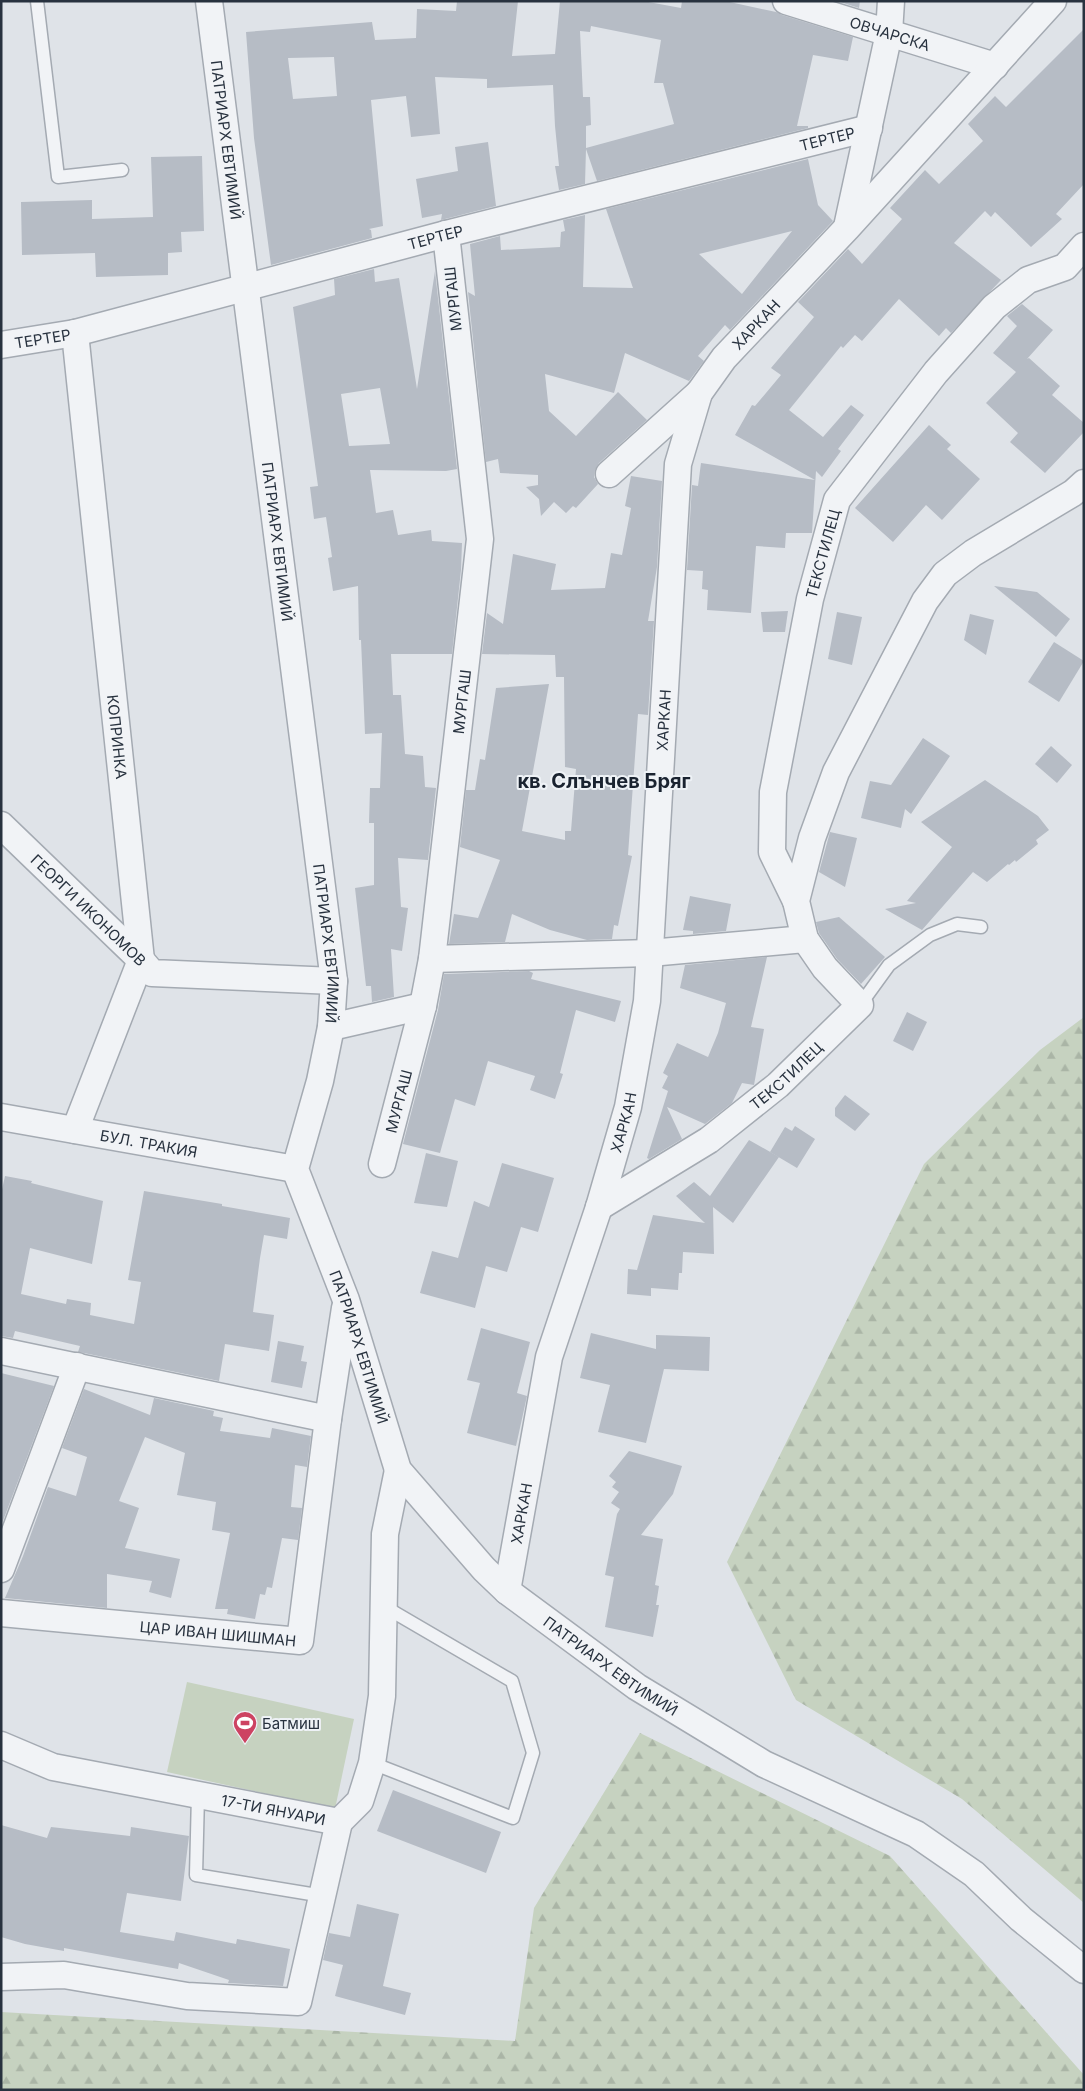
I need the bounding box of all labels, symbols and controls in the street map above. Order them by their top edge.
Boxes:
street label: ОВЧАРСКА [848,12,933,55]
street label: ПАТРИАРХ ЕВТИМИЙ [207,59,246,221]
street label: ТЕРТЕР [797,122,857,155]
street label: ТЕРТЕР [406,221,465,253]
street label: МУРГАШ [440,266,466,332]
street label: ХАРКАН [728,295,784,353]
street label: ТЕРТЕР [13,324,72,352]
street label: ПАТРИАРХ ЕВТИМИЙ [258,461,298,622]
street label: ТЕКСТИЛЕЦ [801,507,844,600]
street label: МУРГАШ [448,669,475,735]
street label: ХАРКАН [652,689,674,752]
street label: КОПРИНКА [104,694,131,780]
district label: кв. Слънчев Бряг [517,769,691,793]
street label: ГЕОРГИ ИКОНОМОВ [27,850,150,970]
street label: ПАТРИАРХ ЕВТИМИЙ [310,863,344,1024]
street label: ТЕКСТИЛЕЦ [746,1038,826,1113]
street label: МУРГАШ [381,1067,416,1135]
street label: ХАРКАН [606,1091,640,1155]
street label: БУЛ. ТРАКИЯ [99,1125,199,1161]
street label: ПАТРИАРХ ЕВТИМИЙ [326,1267,393,1426]
street label: ХАРКАН [506,1481,536,1545]
street label: ПАТРИАРХ ЕВТИМИЙ [540,1612,682,1719]
street label: ЦАР ИВАН ШИШМАН [139,1617,297,1650]
sports icon: Батмиш [232,1710,258,1744]
place label: Батмиш [262,1714,320,1733]
street label: 17-ТИ ЯНУАРИ [220,1790,327,1829]

